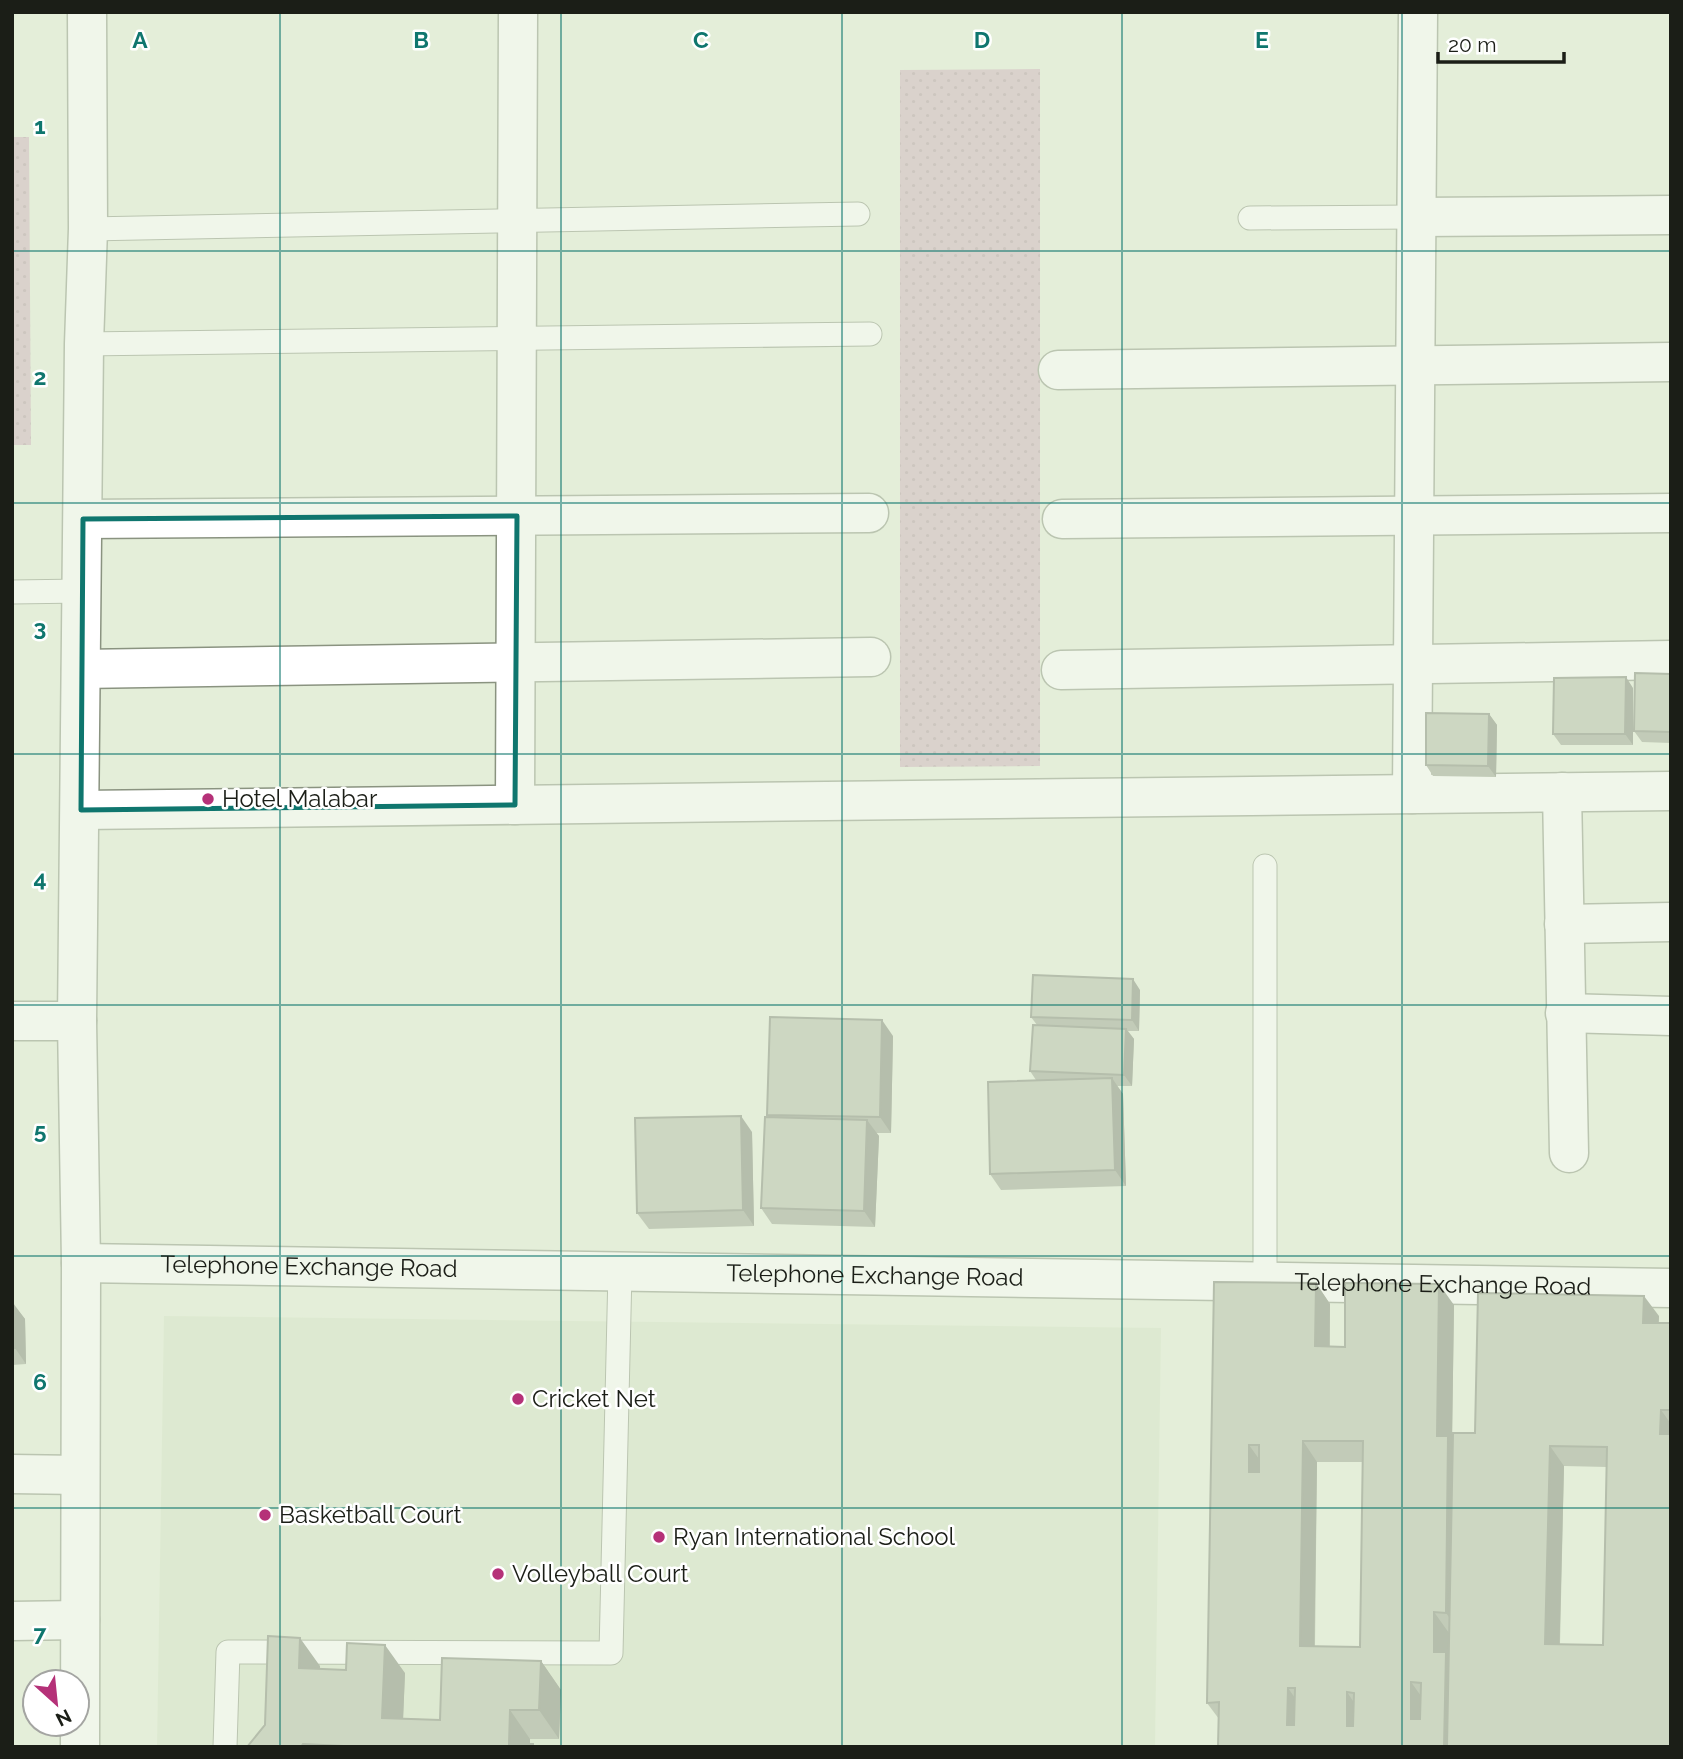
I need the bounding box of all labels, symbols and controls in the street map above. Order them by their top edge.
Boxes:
scale bar [1438,21,1564,65]
text: A [132,26,148,53]
text: B [413,26,429,53]
text: C [693,26,709,53]
text: D [974,26,990,53]
text: E [1255,26,1269,53]
text: 20 m [1448,32,1496,57]
text: 1 [34,112,46,139]
text: 2 [34,363,46,390]
text: 3 [34,614,46,641]
place label: Hotel Malabar [222,784,378,813]
marker: Hotel Malabar [200,791,216,807]
text: 4 [33,865,47,892]
text: 5 [34,1117,47,1144]
street label: Telephone Exchange Road [160,1249,458,1283]
street label: Telephone Exchange Road [726,1258,1024,1292]
street label: Telephone Exchange Road [1294,1267,1592,1301]
text: 6 [33,1368,47,1395]
place label: Cricket Net [532,1384,656,1413]
marker: Cricket Net [510,1391,526,1407]
place label: Basketball Court [279,1500,462,1529]
marker: Basketball Court [257,1507,273,1523]
place label: Ryan International School [673,1522,956,1551]
marker: Ryan International School [651,1529,667,1545]
place label: Volleyball Court [512,1559,689,1588]
marker: Volleyball Court [490,1566,506,1582]
text: 7 [34,1619,47,1646]
north arrow [21,1668,91,1738]
text: N [52,1705,75,1731]

